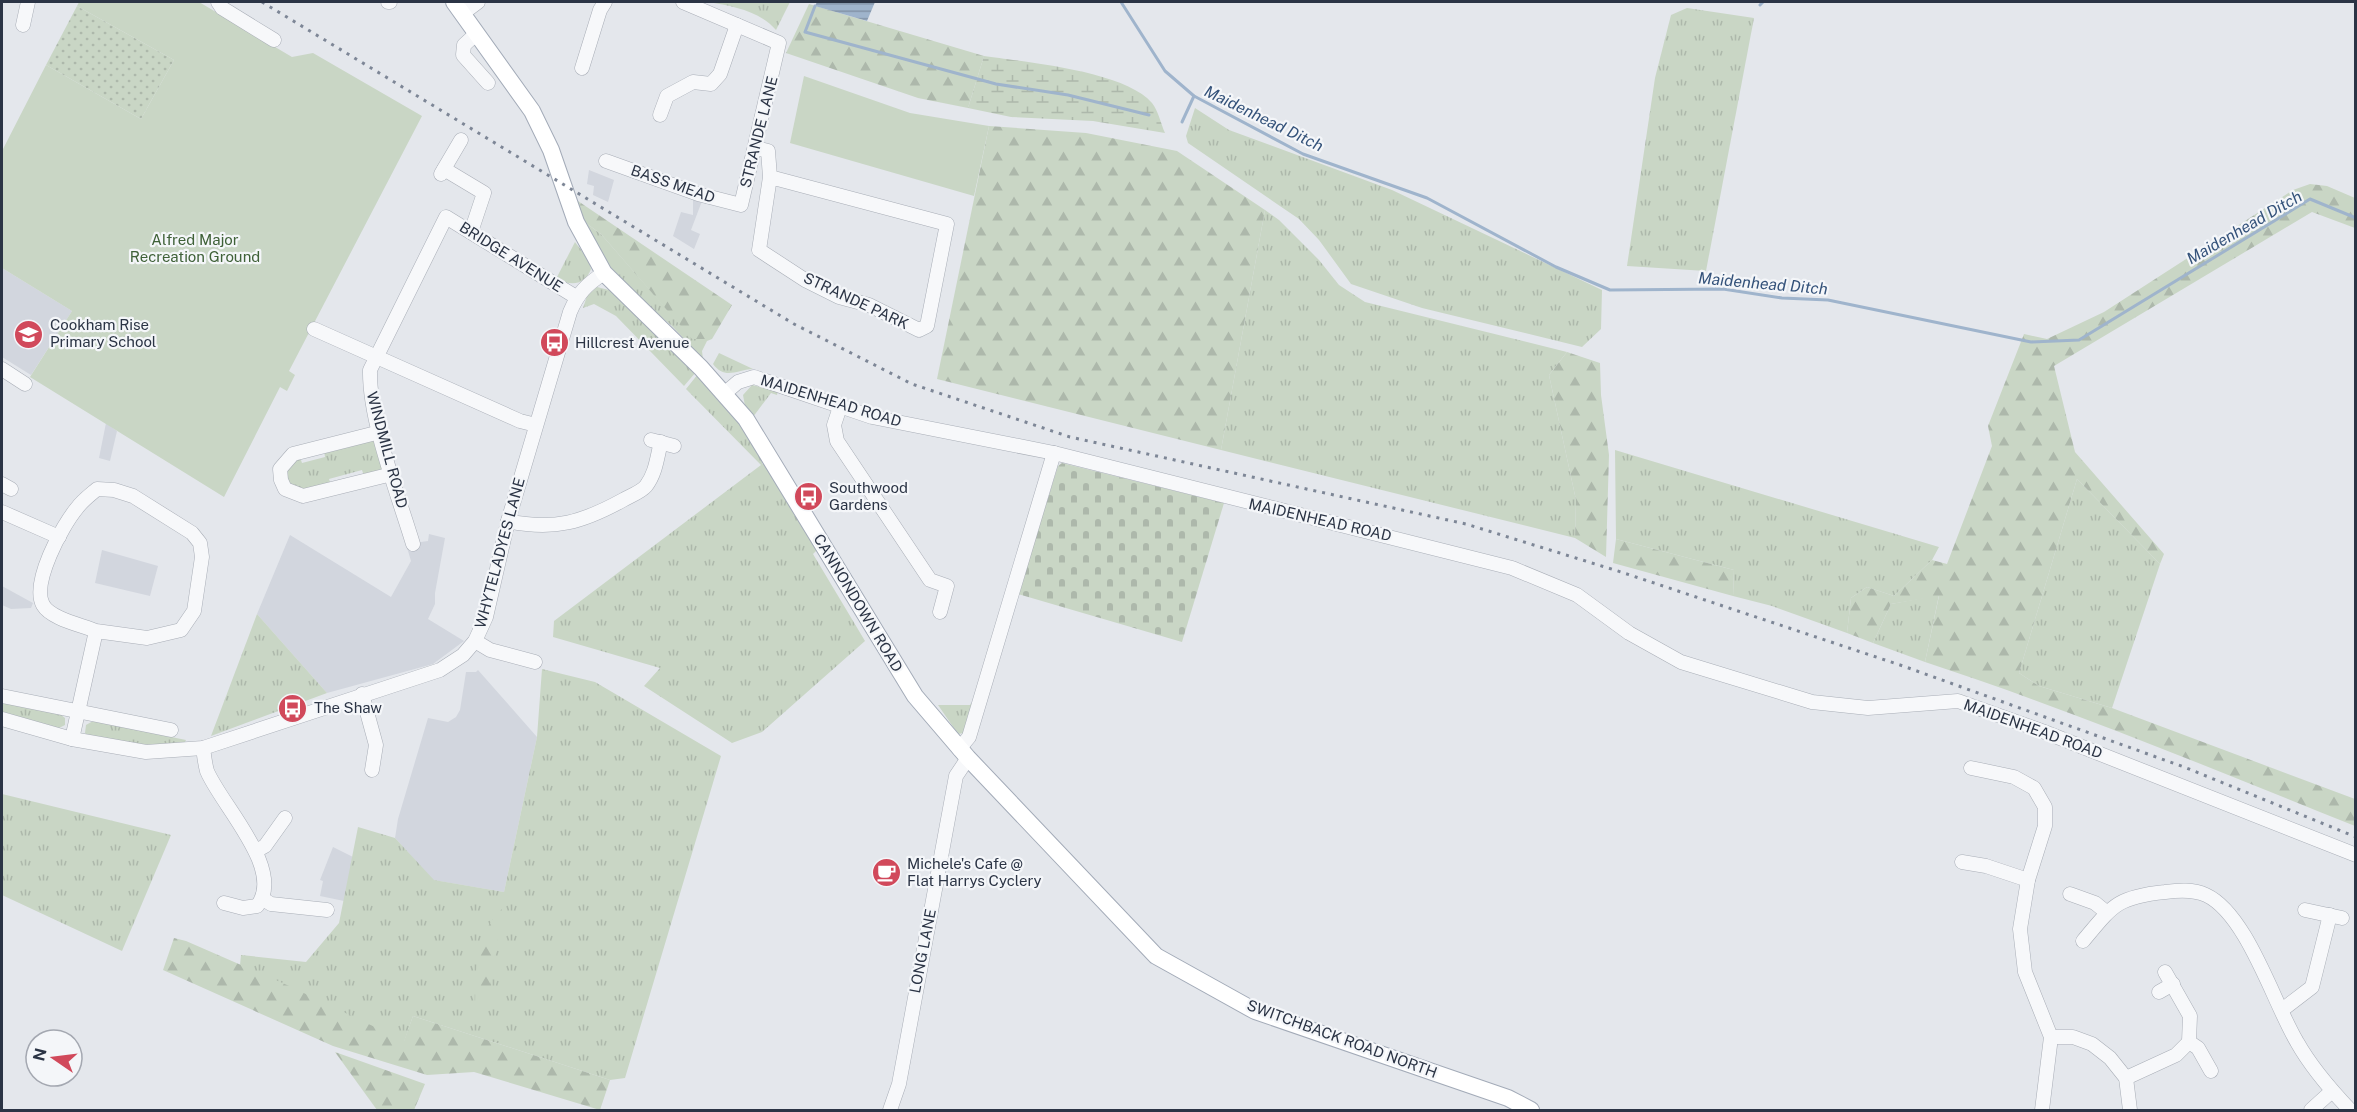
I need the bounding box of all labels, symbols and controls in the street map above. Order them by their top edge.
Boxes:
street label: STRANDE LANE [736,74,781,189]
water label: Maidenhead Ditch [1201,81,1326,155]
street label: BASS MEAD [629,161,717,206]
water label: Maidenhead Ditch [2183,187,2305,268]
street label: BRIDGE AVENUE [457,218,566,295]
park label: Alfred Major Recreation Ground [130,231,260,265]
water label: Maidenhead Ditch [1697,268,1829,299]
street label: STRANDE PARK [801,269,911,332]
place label: Cookham Rise Primary School [50,316,156,350]
school or university icon: Cookham Rise Primary School [13,318,45,350]
bus stop icon: Hillcrest Avenue [538,327,570,359]
place label: Hillcrest Avenue [575,334,689,351]
street label: MAIDENHEAD ROAD [759,371,904,430]
street label: WINDMILL ROAD [364,390,411,510]
street label: WHYTELADYES LANE [471,476,528,630]
place label: Southwood Gardens [829,479,908,513]
bus stop icon: Southwood Gardens [792,481,824,513]
street label: MAIDENHEAD ROAD [1247,495,1393,544]
street label: CANNONDOWN ROAD [811,531,906,675]
bus stop icon: The Shaw [277,692,309,724]
street label: MAIDENHEAD ROAD [1962,696,2105,762]
place label: The Shaw [314,699,382,716]
place label: Michele's Cafe @ Flat Harrys Cyclery [907,855,1042,889]
cafe icon: Michele's Cafe @ Flat Harrys Cyclery [870,857,902,889]
street label: LONG LANE [906,907,939,994]
street label: SWITCHBACK ROAD NORTH [1245,996,1440,1081]
north arrow [24,1028,84,1088]
text: N [29,1046,51,1063]

